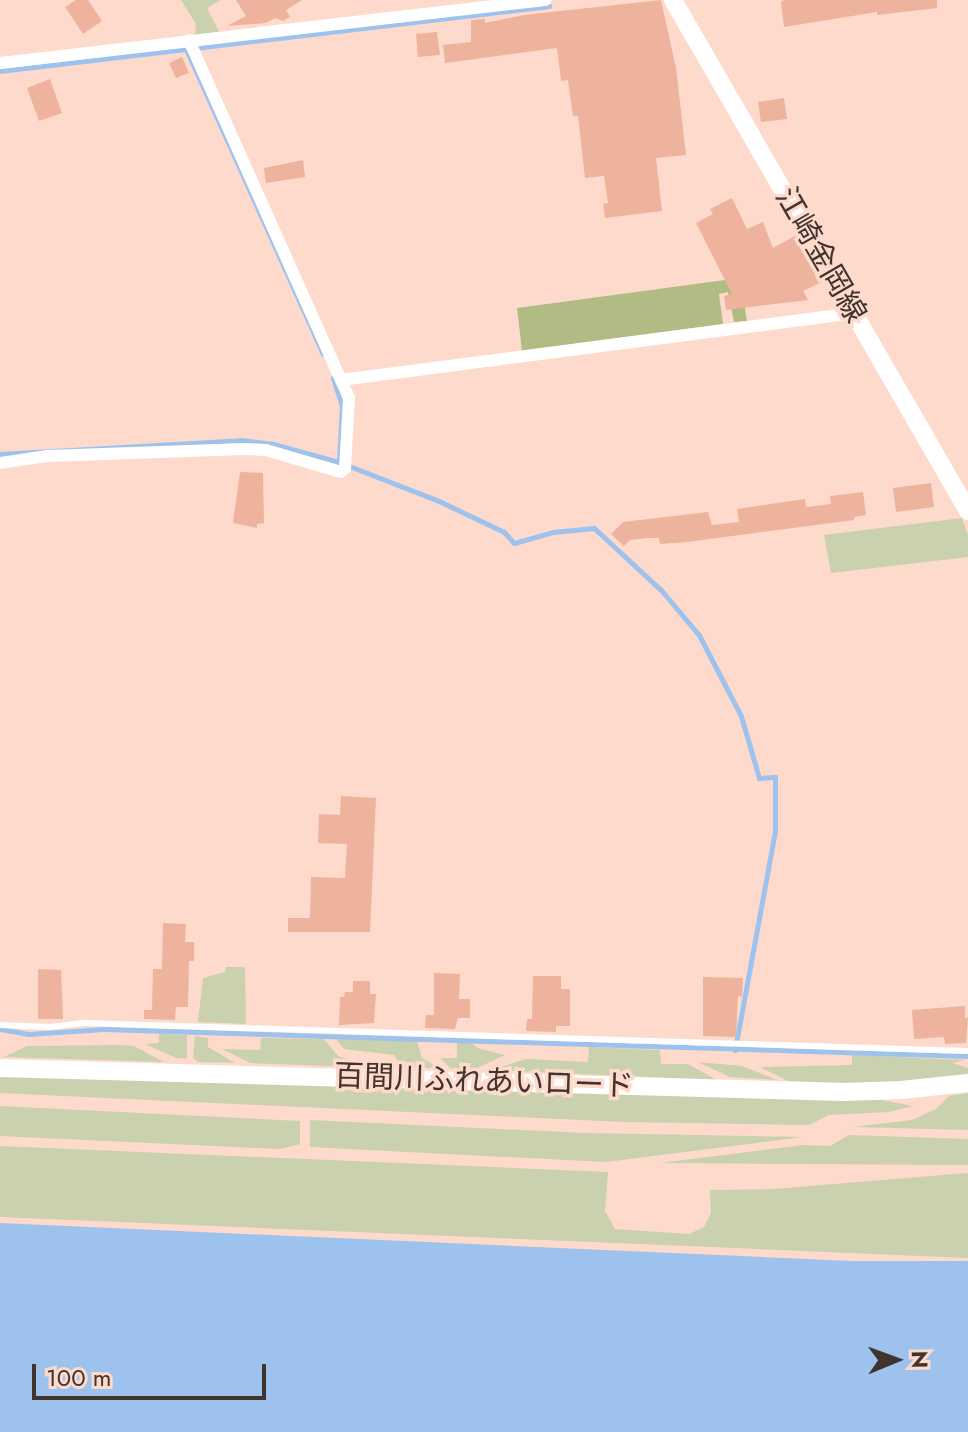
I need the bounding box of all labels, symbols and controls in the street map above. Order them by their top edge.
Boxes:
street label: 江崎金岡線 [768,181,874,329]
street label: 百間川ふれあいロード [333,1058,635,1104]
north arrow [856,1320,936,1400]
scale bar [36,1348,270,1398]
text: N [904,1351,936,1369]
text: 100 m [46,1360,112,1395]

